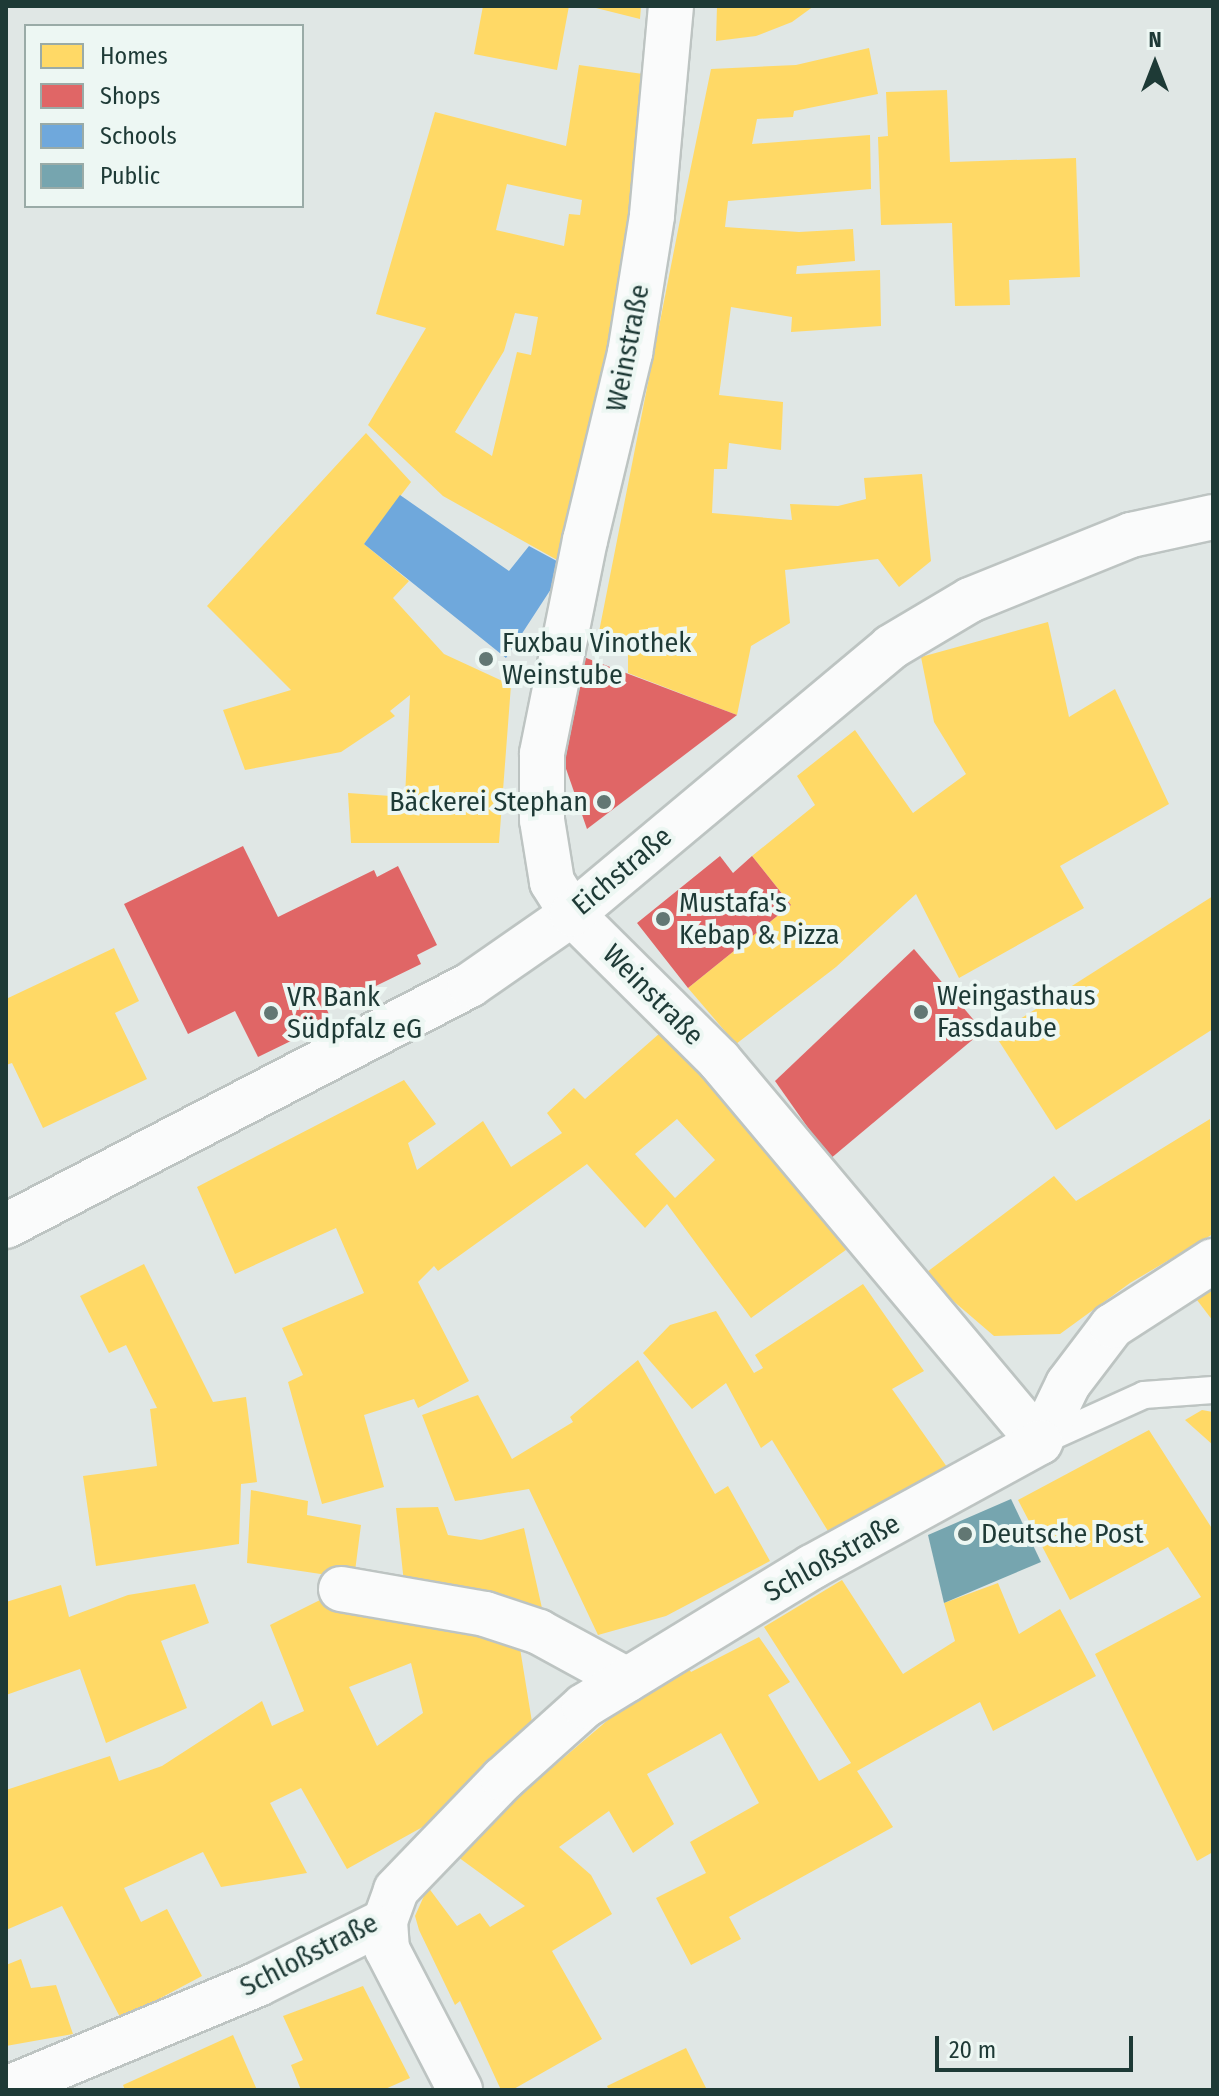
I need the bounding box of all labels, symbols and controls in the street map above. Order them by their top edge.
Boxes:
legend [24,24,304,208]
north arrow [1115,24,1195,104]
text: N [1148,26,1162,53]
text: Homes [100,42,168,70]
text: Shops [100,82,160,110]
text: Schools [100,122,177,150]
text: Public [100,162,160,190]
street label: Weinstraße [599,282,657,414]
place label: Fuxbau Vinothek Weinstube [502,626,691,692]
marker: Fuxbau Vinothek Weinstube [477,650,495,668]
place label: Bäckerei Stephan [389,785,588,819]
marker: Bäckerei Stephan [595,793,613,811]
street label: Eichstraße [565,820,679,922]
place label: Mustafa's Kebap & Pizza [679,886,839,952]
marker: Mustafa's Kebap & Pizza [654,910,672,928]
street label: Weinstraße [596,938,710,1052]
place label: Weingasthaus Fassdaube [937,979,1096,1045]
place label: VR Bank Südpfalz eG [287,980,422,1046]
marker: Weingasthaus Fassdaube [912,1003,930,1021]
marker: VR Bank Südpfalz eG [262,1004,280,1022]
street label: Schloßstraße [758,1507,906,1609]
place label: Deutsche Post [981,1517,1144,1551]
marker: Deutsche Post [956,1525,974,1543]
street label: Schloßstraße [234,1906,384,2004]
scale bar [939,2020,1137,2070]
text: 20 m [949,2036,996,2064]

